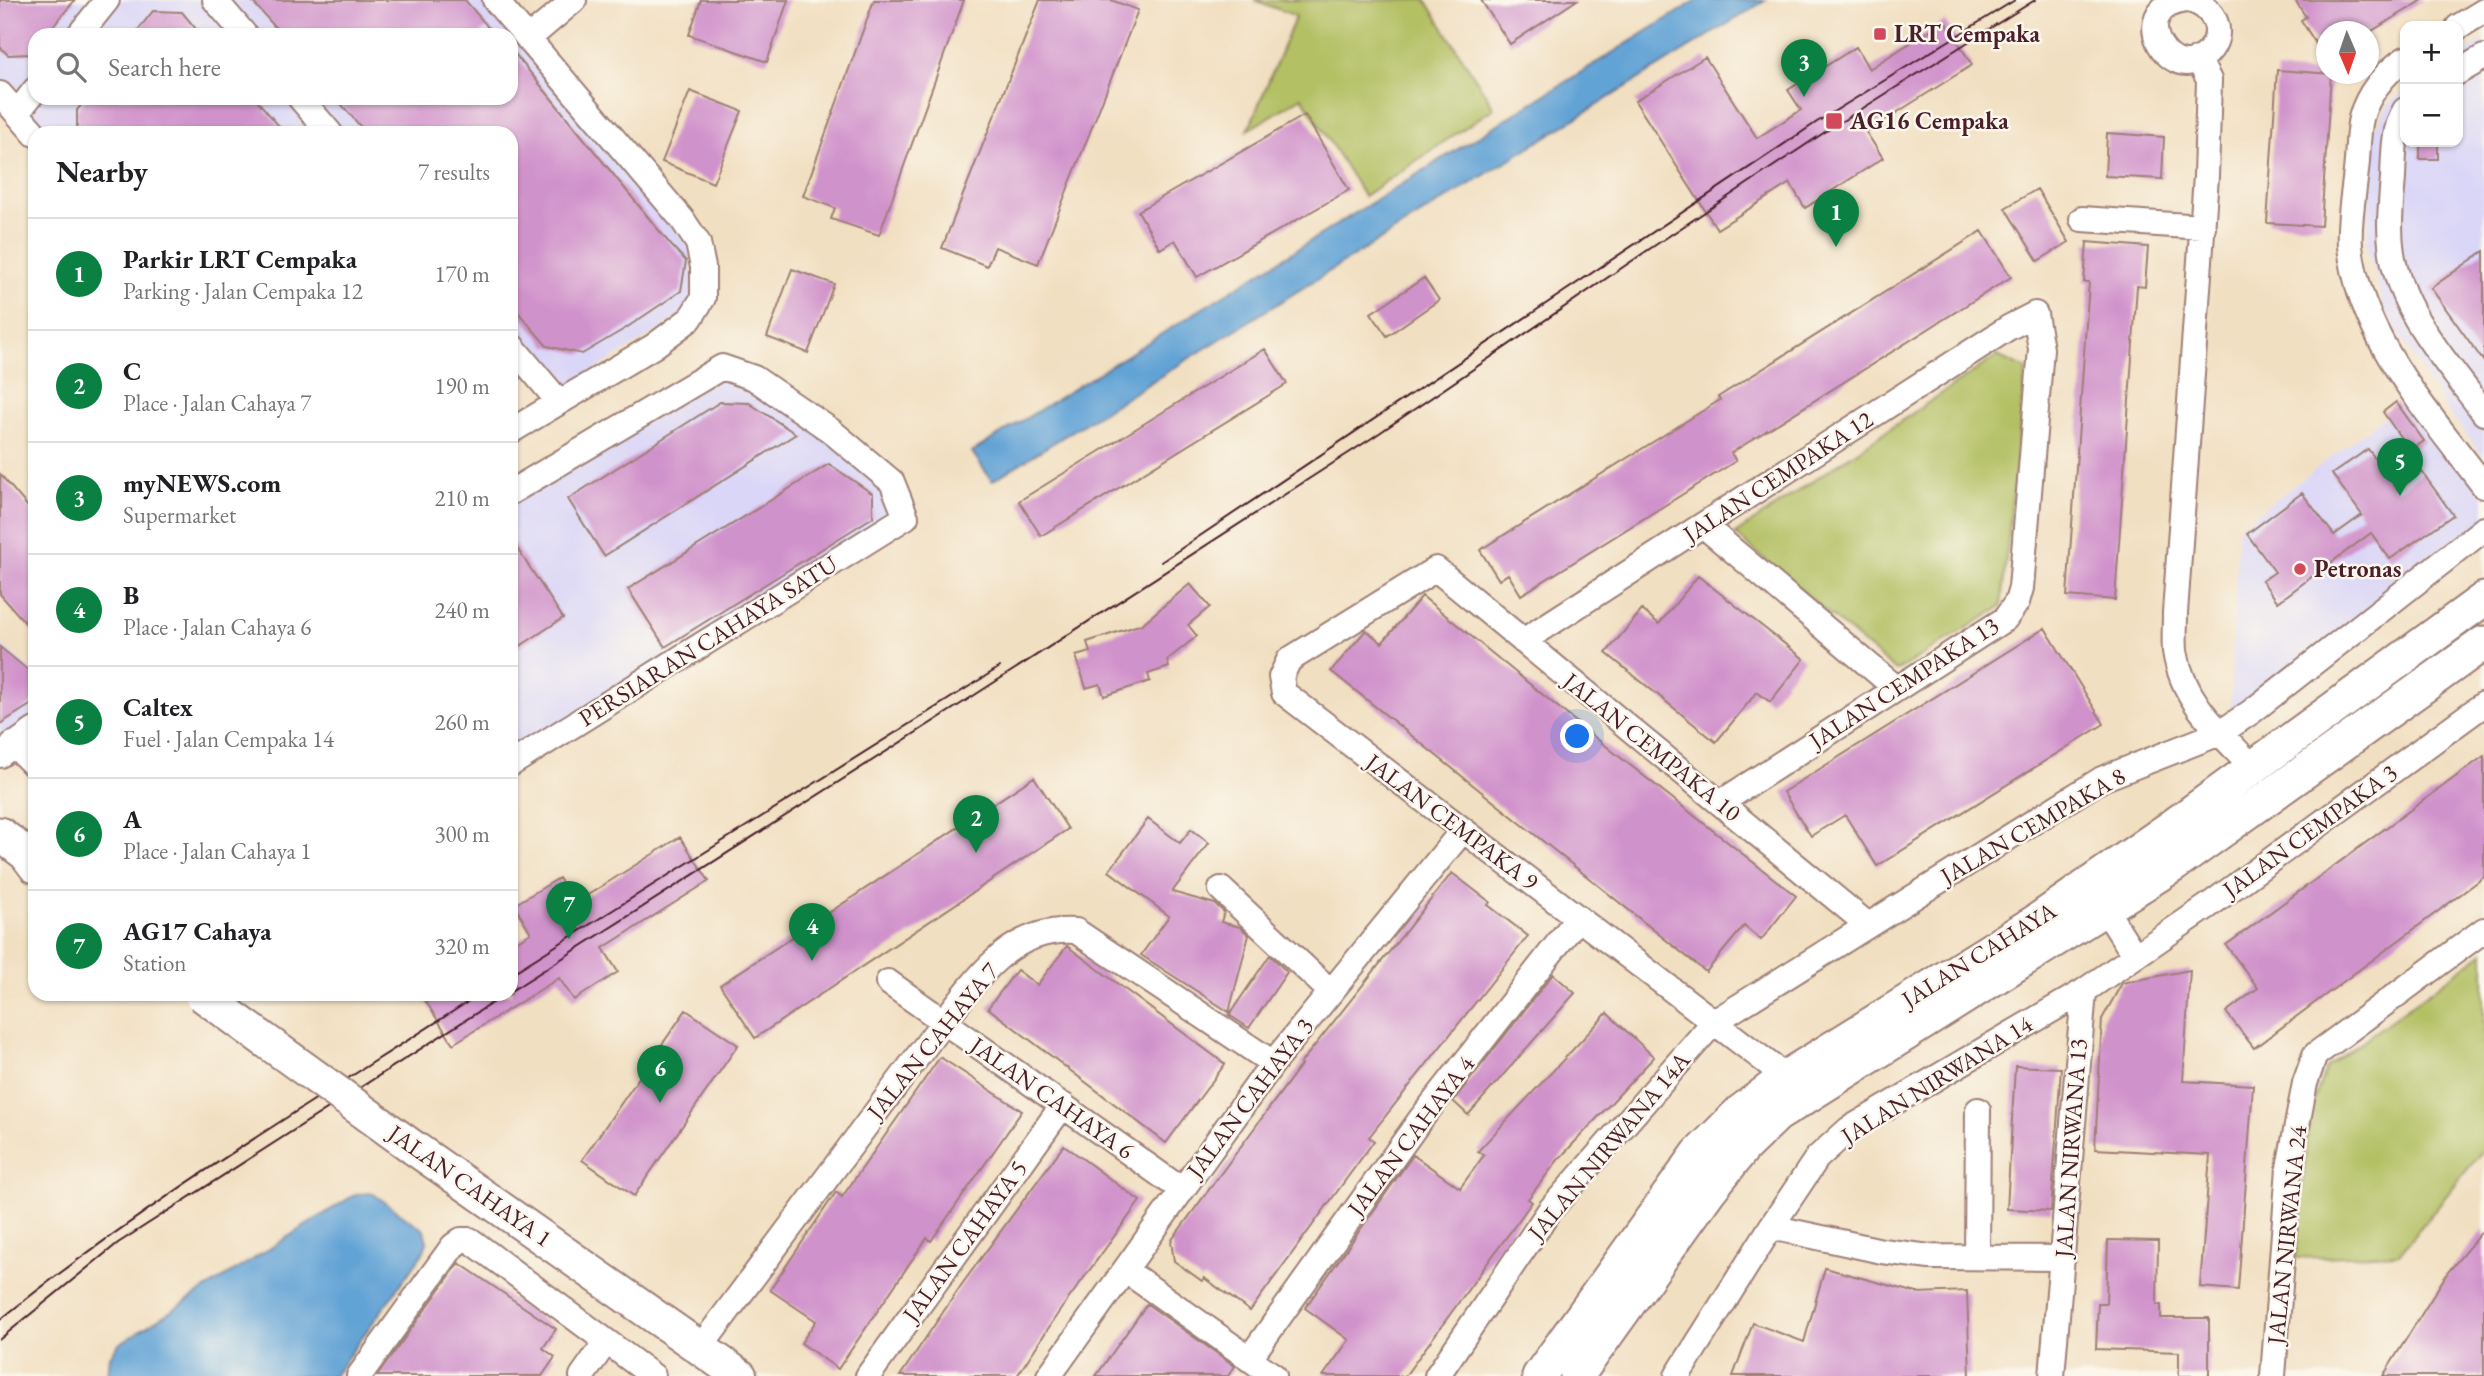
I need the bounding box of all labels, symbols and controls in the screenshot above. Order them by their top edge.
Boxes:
place label: LRT Cempaka [1894,18,2040,49]
north arrow [2316,21,2379,84]
map controls [2400,21,2463,147]
button: + [2400,21,2463,84]
marker: LRT Cempaka [1872,26,1888,42]
search box [28,28,518,105]
pin: 3 [1781,39,1827,97]
icon: search [52,48,90,86]
text: Search here [108,50,221,84]
button: − [2400,84,2463,147]
place label: AG16 Cempaka [1849,105,2009,136]
marker: AG16 Cempaka [1824,111,1844,131]
text: Nearby [56,152,148,191]
text: 7 results [418,157,490,187]
pin: 1 [1813,189,1859,247]
text: Parkir LRT Cempaka [123,242,357,276]
text: 1 [73,259,85,289]
text: 170 m [434,259,490,289]
text: Parking · Jalan Cempaka 12 [123,276,363,306]
text: C [123,354,141,388]
text: 2 [73,371,85,401]
text: 190 m [434,371,490,401]
text: Place · Jalan Cahaya 7 [123,388,311,418]
street label: JALAN CEMPAKA 12 [1675,403,1879,551]
pin: 5 [2377,438,2423,496]
text: myNEWS.com [123,466,281,500]
text: 3 [73,483,85,513]
text: 210 m [434,483,490,513]
text: Supermarket [123,500,236,530]
street label: PERSIARAN CAHAYA SATU [572,548,843,733]
place label: Petronas [2314,553,2401,584]
marker: Petronas [2292,561,2308,577]
text: B [123,578,139,612]
text: 4 [73,595,85,625]
text: 240 m [434,595,490,625]
street label: JALAN CEMPAKA 13 [1801,610,2004,757]
text: Place · Jalan Cahaya 6 [123,612,311,642]
street label: JALAN CEMPAKA 10 [1556,664,1748,828]
text: Caltex [123,690,193,724]
text: 5 [73,707,85,737]
text: 260 m [434,707,490,737]
your location [1560,719,1594,753]
text: Fuel · Jalan Cempaka 14 [123,724,334,754]
street label: JALAN CEMPAKA 9 [1358,745,1545,897]
street label: JALAN CEMPAKA 3 [2215,757,2403,906]
street label: JALAN CEMPAKA 8 [1933,760,2131,892]
pin: 2 [953,795,999,853]
text: A [123,802,142,836]
text: 6 [73,819,85,849]
text: 300 m [434,819,490,849]
text: Place · Jalan Cahaya 1 [123,836,311,866]
pin: 7 [546,881,592,939]
street label: JALAN CAHAYA [1894,894,2062,1016]
pin: 4 [789,903,835,961]
text: AG17 Cahaya [123,914,272,948]
text: 7 [73,931,85,961]
text: 320 m [434,931,490,961]
text: Station [123,948,186,978]
street label: JALAN CAHAYA 7 [859,956,1006,1127]
street label: JALAN NIRWANA 14 [1834,1008,2038,1152]
street label: JALAN CAHAYA 3 [1178,1011,1320,1186]
street label: JALAN CAHAYA 6 [963,1028,1140,1166]
street label: JALAN NIRWANA 13 [2047,1037,2094,1261]
pin: 6 [637,1045,683,1103]
street label: JALAN NIRWANA 14A [1520,1045,1697,1248]
street label: JALAN CAHAYA 4 [1339,1049,1481,1224]
street label: JALAN CAHAYA 1 [381,1116,558,1254]
street label: JALAN NIRWANA 24 [2259,1124,2313,1348]
street label: JALAN CAHAYA 5 [894,1154,1034,1329]

